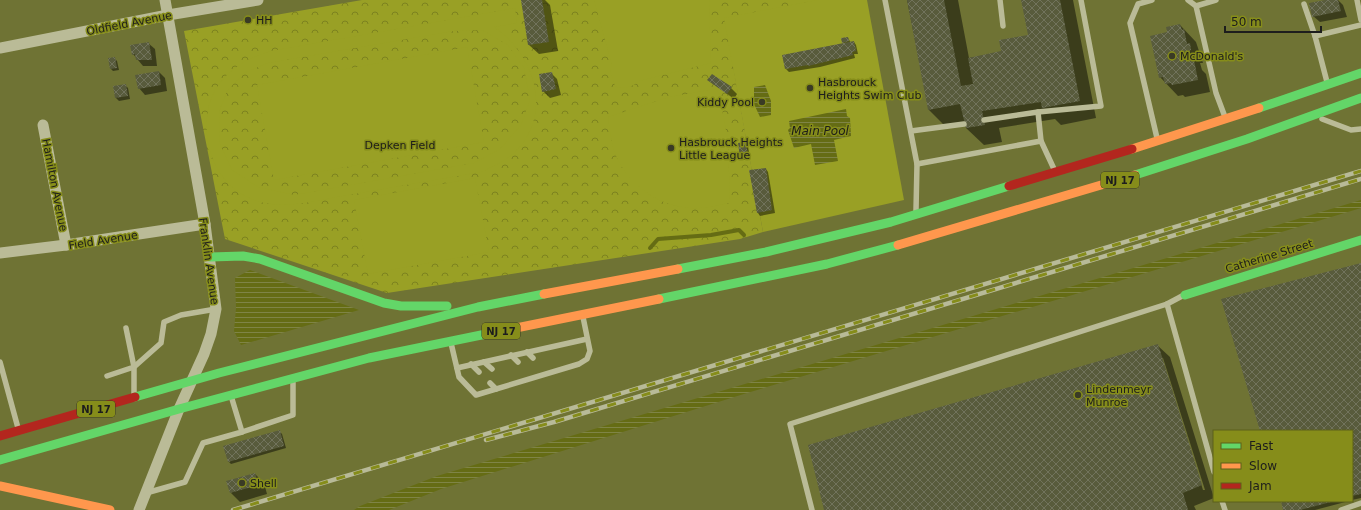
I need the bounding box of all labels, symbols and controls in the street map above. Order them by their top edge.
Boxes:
scale bar [1225,8,1321,34]
street label: Oldfield Avenue [85,9,173,38]
place label: HH [256,14,273,27]
marker: HH [243,15,253,25]
text: 50 m [1231,15,1262,29]
place label: McDonald's [1180,50,1244,63]
marker: McDonald's [1167,51,1177,61]
place label: Hasbrouck Heights Swim Club [818,76,922,102]
marker: Hasbrouck Heights Swim Club [805,83,815,93]
place label: Kiddy Pool [697,96,754,109]
marker: Kiddy Pool [757,97,767,107]
water label: Main Pool [791,124,850,138]
place label: Hasbrouck Heights Little League [679,136,783,162]
street label: Hamilton Avenue [39,138,70,233]
park label: Depken Field [365,139,435,152]
marker: Hasbrouck Heights Little League [666,143,676,153]
road number: NJ 17 [1101,172,1139,188]
street label: Franklin Avenue [196,217,221,306]
street label: Field Avenue [68,229,139,252]
street label: Catherine Street [1224,237,1315,276]
road number: NJ 17 [482,323,520,339]
place label: Lindenmeyr Munroe [1086,383,1152,409]
marker: Lindenmeyr Munroe [1073,390,1083,400]
road number: NJ 17 [77,401,115,417]
legend [1213,430,1353,502]
text: Fast [1249,439,1273,453]
text: Slow [1249,459,1277,473]
place label: Shell [250,477,277,490]
marker: Shell [237,478,247,488]
text: Jam [1248,479,1272,493]

